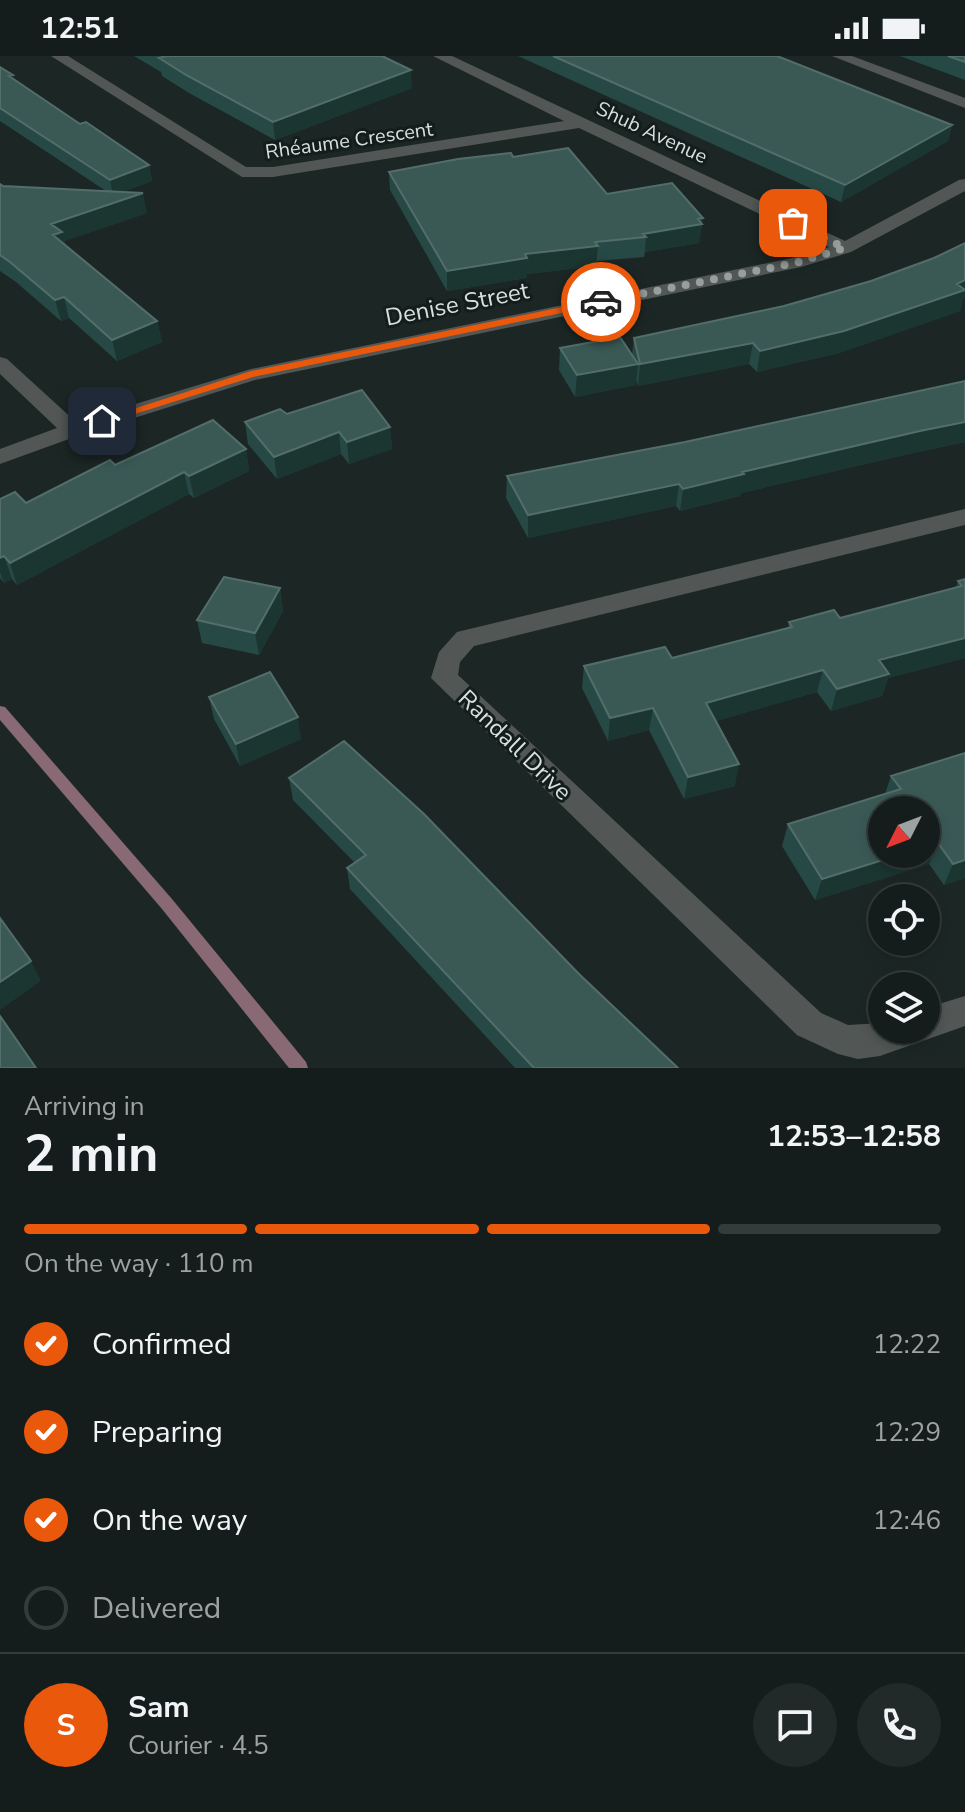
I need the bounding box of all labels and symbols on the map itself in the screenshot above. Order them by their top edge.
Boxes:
street label: Shub Avenue [592,95,712,170]
street label: Rhéaume Crescent [264,115,436,166]
pin [759,189,827,257]
courier [561,262,641,342]
street label: Denise Street [382,274,532,334]
pin [68,387,136,455]
street label: Randall Drive [451,683,579,807]
north arrow [868,796,940,868]

